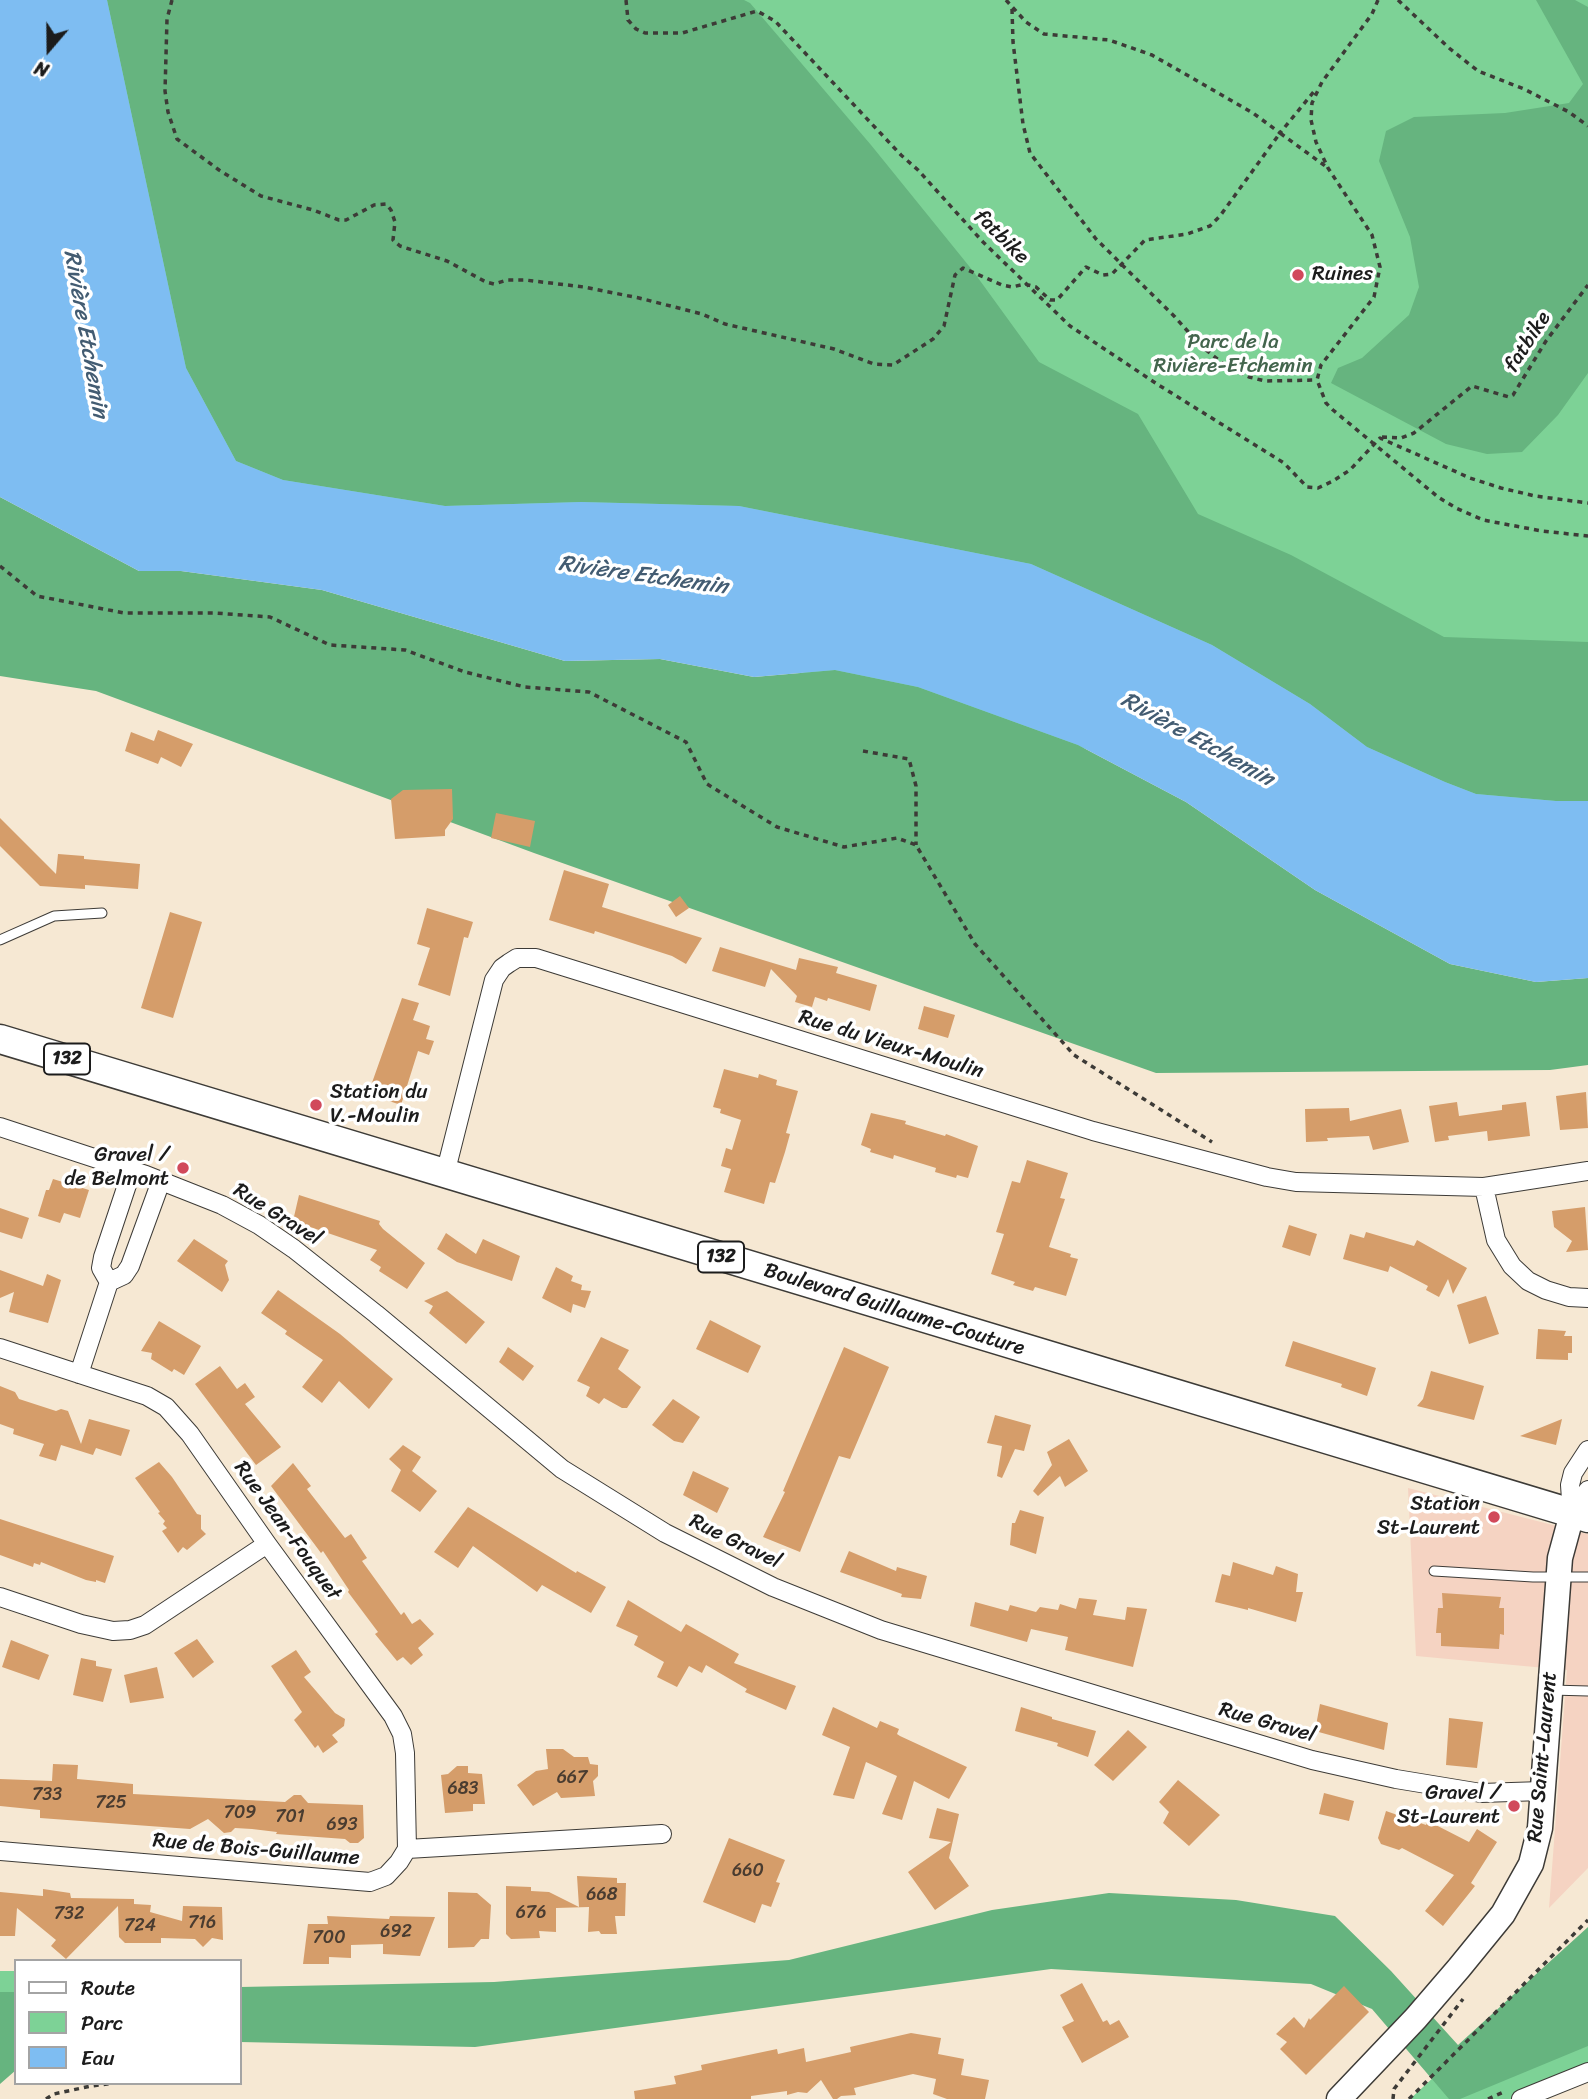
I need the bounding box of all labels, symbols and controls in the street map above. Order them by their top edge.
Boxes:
north arrow [14,14,84,84]
text: N [30,51,53,87]
street label: fatbike [968,204,1034,270]
water label: Rivière Etchemin [57,248,113,420]
place label: Ruines [1312,262,1373,288]
marker: Ruines [1290,267,1306,283]
street label: fatbike [1499,307,1557,377]
park label: Parc de la Rivière-Etchemin [1153,330,1313,380]
water label: Rivière Etchemin [557,550,729,602]
water label: Rivière Etchemin [1116,687,1278,793]
street label: Rue du Vieux-Moulin [796,1005,986,1085]
road number: 132 [44,1044,90,1074]
place label: Station du V.-Moulin [330,1080,427,1130]
marker: Station du V.-Moulin [308,1097,324,1113]
place label: Gravel / de Belmont [64,1143,169,1193]
marker: Gravel / de Belmont [175,1160,191,1176]
street label: Rue Gravel [228,1178,326,1252]
road number: 132 [698,1242,744,1273]
street label: Boulevard Guillaume-Couture [761,1258,1027,1362]
street label: Rue Jean-Fouquet [228,1457,346,1605]
place label: Station St-Laurent [1377,1492,1480,1542]
street label: Rue Gravel [685,1509,785,1575]
marker: Station St-Laurent [1486,1509,1502,1525]
street label: Rue Saint-Laurent [1523,1671,1563,1843]
street label: Rue Gravel [1216,1697,1318,1749]
house number: 667 [557,1767,587,1789]
house number: 683 [448,1778,478,1800]
place label: Gravel / St-Laurent [1397,1781,1500,1831]
house number: 733 [32,1784,62,1806]
house number: 725 [95,1792,127,1814]
marker: Gravel / St-Laurent [1506,1798,1522,1814]
house number: 709 [224,1802,256,1824]
house number: 701 [275,1806,305,1828]
house number: 693 [326,1814,358,1836]
street label: Rue de Bois-Guillaume [152,1828,360,1872]
house number: 660 [732,1860,764,1882]
house number: 668 [586,1884,618,1906]
house number: 676 [516,1902,546,1924]
house number: 732 [54,1903,84,1925]
house number: 716 [188,1912,216,1934]
house number: 724 [124,1915,156,1937]
house number: 692 [380,1921,412,1943]
house number: 700 [312,1927,346,1949]
legend [14,1959,242,2085]
text: Route [81,1969,135,2007]
text: Parc [81,2004,123,2042]
text: Eau [81,2039,114,2077]

